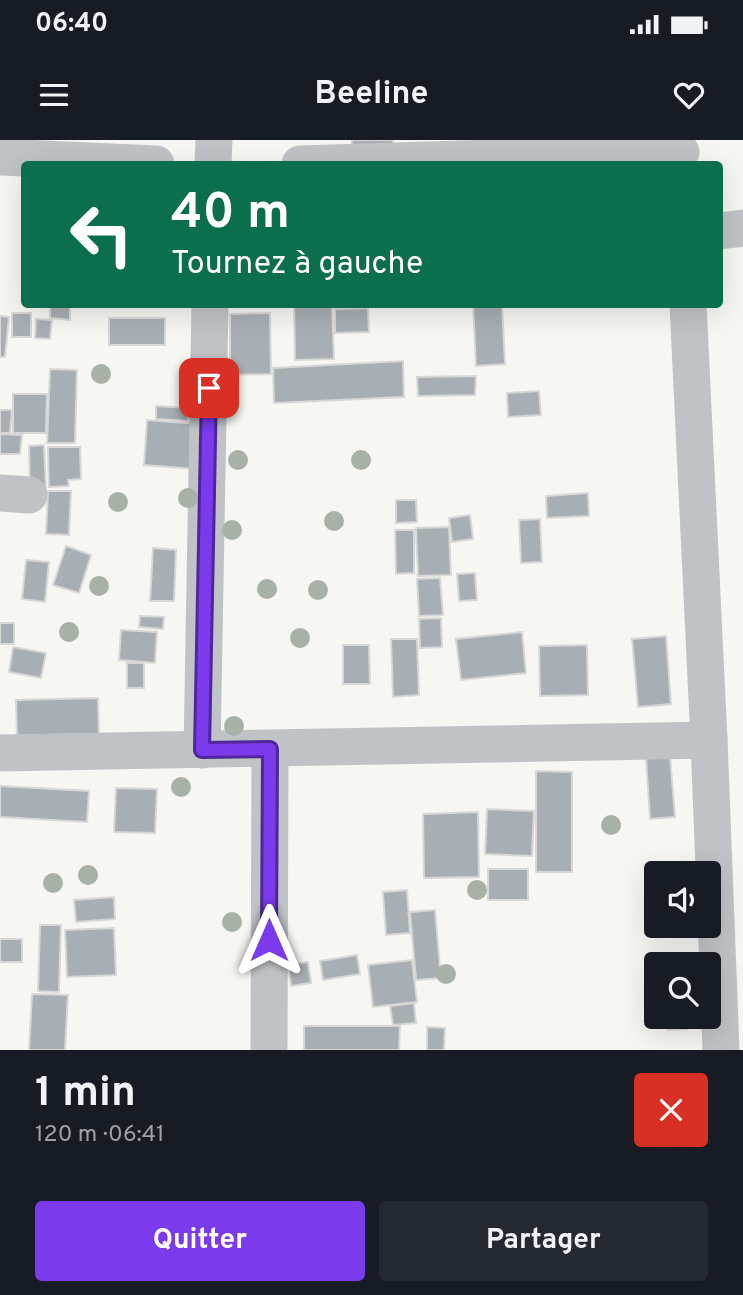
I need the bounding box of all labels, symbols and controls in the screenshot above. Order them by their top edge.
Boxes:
text: 06:40 [35,8,108,41]
text: Beeline [315,75,428,115]
icon: menu [35,76,73,114]
icon: heart [670,76,708,114]
text: 40 m [171,184,290,246]
icon: left [56,189,147,280]
text: Tournez à gauche [171,245,423,285]
pin [179,358,239,418]
icon: arrive [190,369,228,407]
map controls [644,861,721,1029]
button: sound [644,861,721,938]
position arrow [232,903,306,977]
button: search [644,952,721,1029]
text: 1 min [35,1068,136,1121]
button: close [634,1073,708,1147]
text: 120 m · 06:41 [35,1121,165,1150]
button: Quitter [35,1201,365,1281]
button: Partager [379,1201,708,1281]

